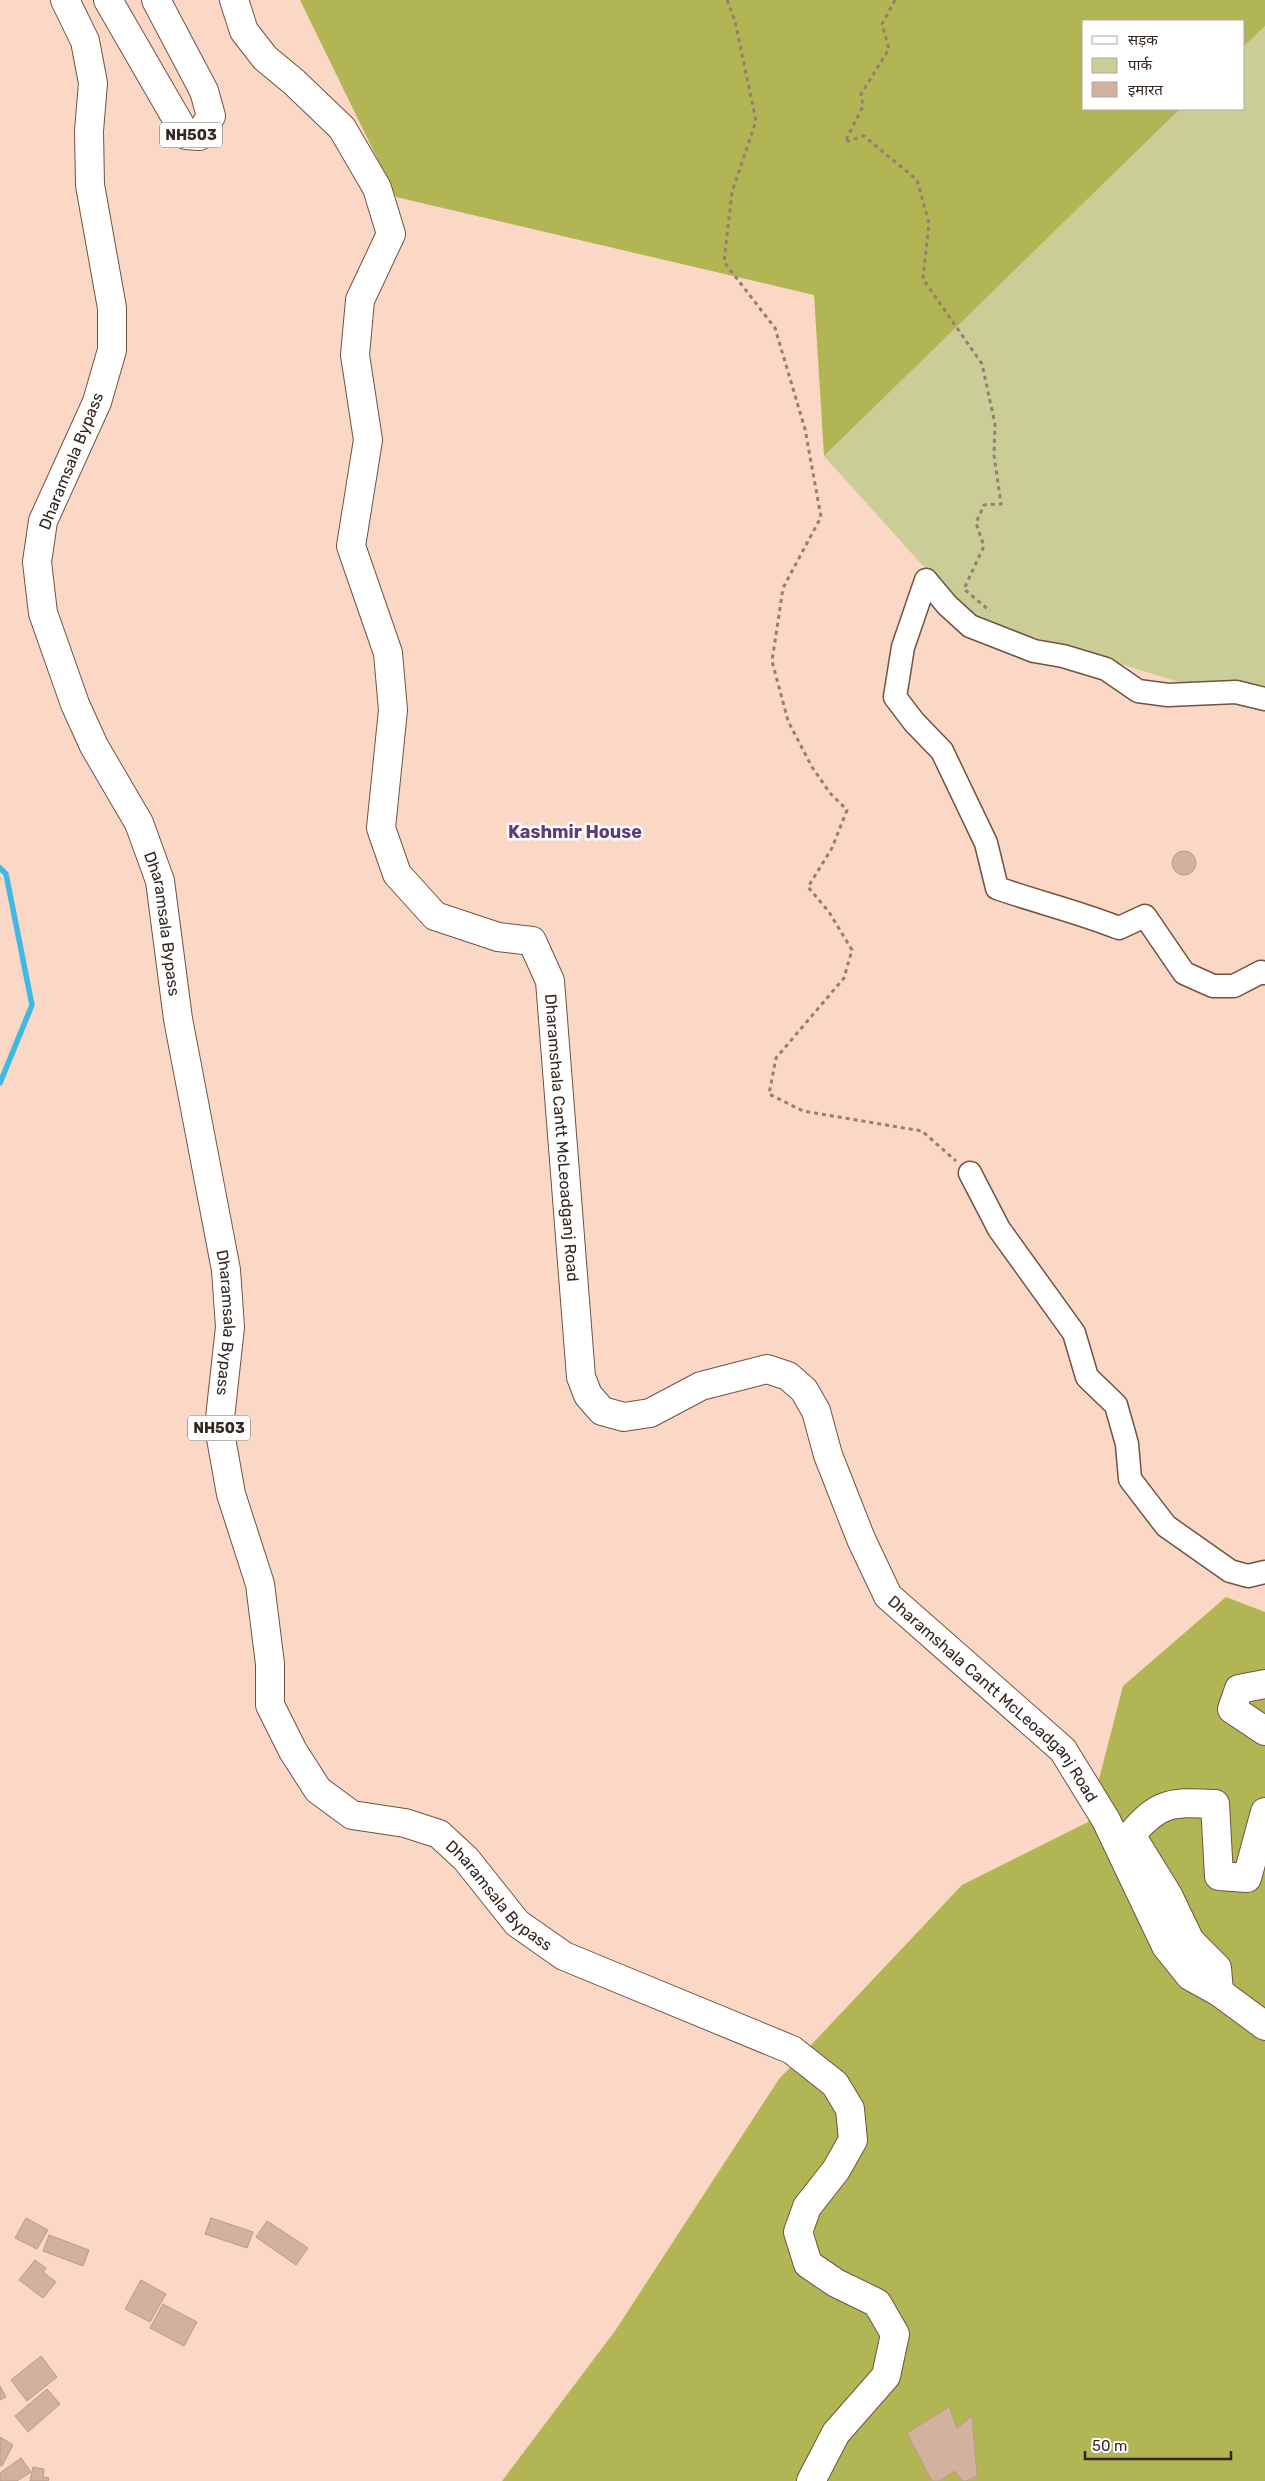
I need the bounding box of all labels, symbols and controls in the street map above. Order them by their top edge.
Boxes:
legend [1082,20,1245,110]
text: सड़क [1128,31,1158,49]
text: पार्क [1128,56,1152,74]
text: इमारत [1128,81,1163,99]
road number: NH503 [160,122,222,148]
street label: Dharamsala Bypass [35,390,107,532]
district label: Kashmir House [508,821,642,843]
street label: Dharamsala Bypass [141,849,184,997]
street label: Dharamshala Cantt McLeoadganj Road [542,993,583,1282]
street label: Dharamsala Bypass [213,1248,240,1397]
road number: NH503 [188,1416,250,1440]
street label: Dharamshala Cantt McLeoadganj Road [884,1591,1102,1805]
street label: Dharamsala Bypass [442,1836,556,1954]
scale bar [1085,2428,1231,2460]
text: 50 m [1092,2437,1127,2455]

